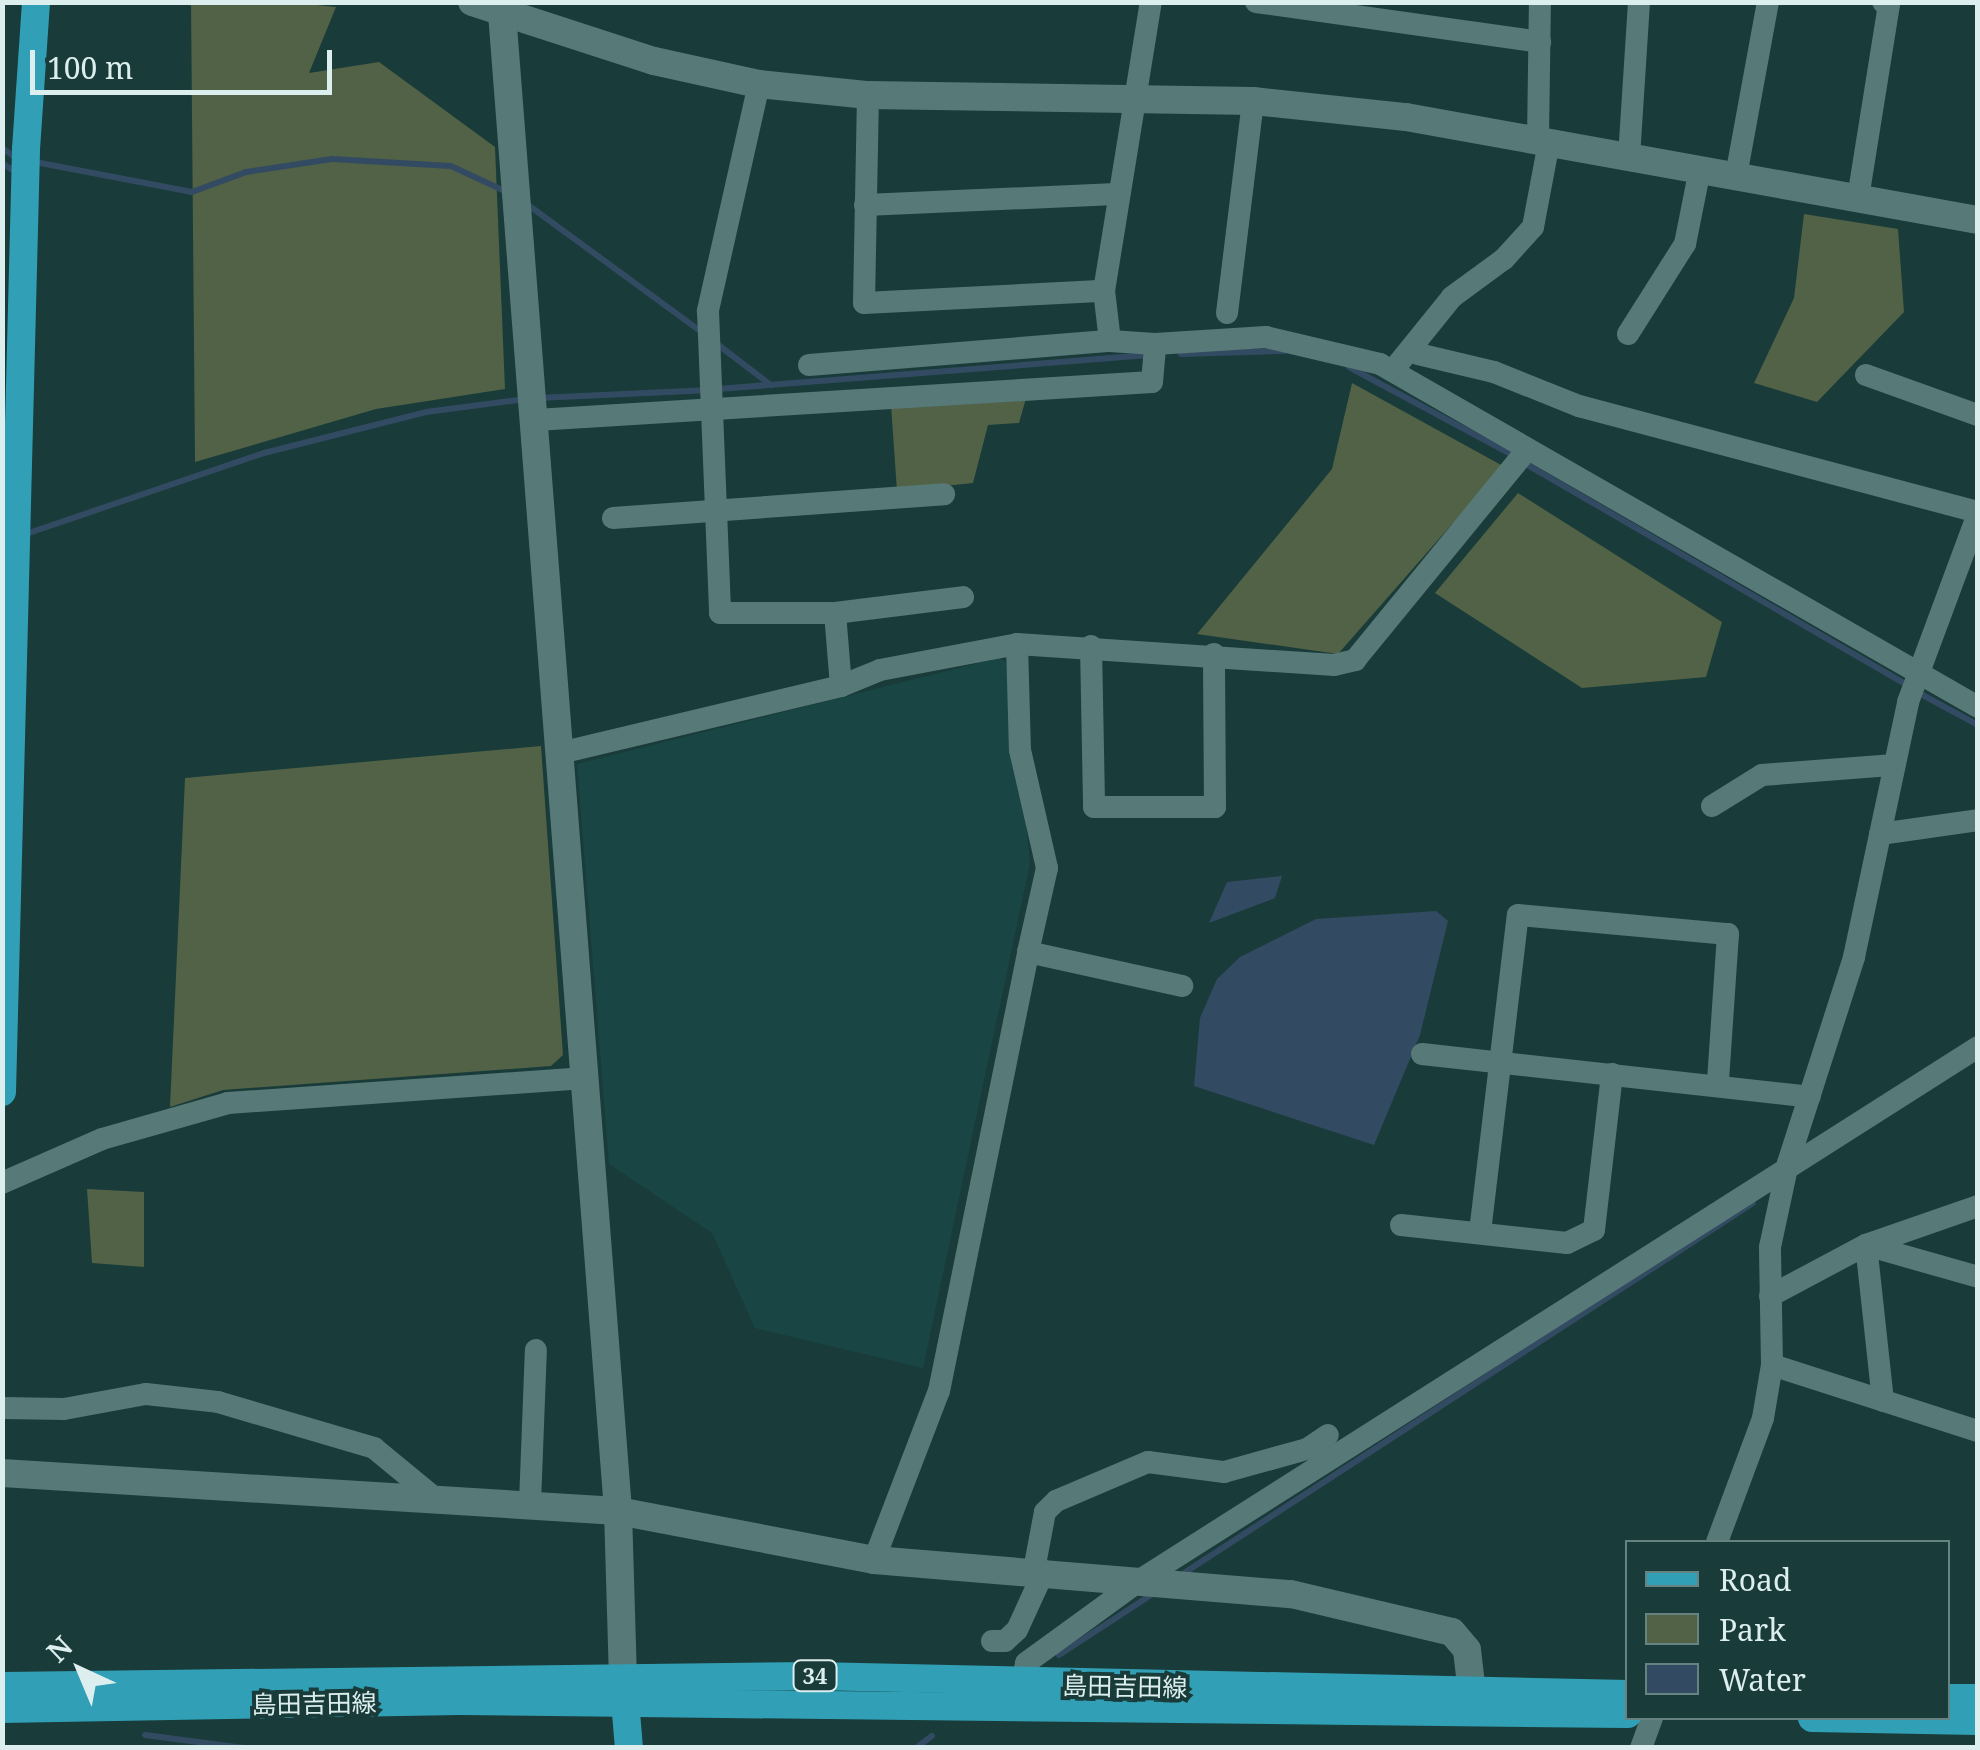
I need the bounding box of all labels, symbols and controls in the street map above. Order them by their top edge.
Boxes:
scale bar [35,30,338,92]
text: 100 m [47,47,133,88]
legend [1625,1540,1950,1720]
text: Road [1719,1559,1791,1600]
text: Park [1719,1609,1786,1650]
north arrow [30,1620,130,1720]
text: N [38,1627,80,1670]
road number: 34 [792,1659,838,1693]
text: Water [1719,1659,1806,1700]
street label: 島田吉田線 [1062,1670,1188,1702]
street label: 島田吉田線 [251,1687,377,1719]

